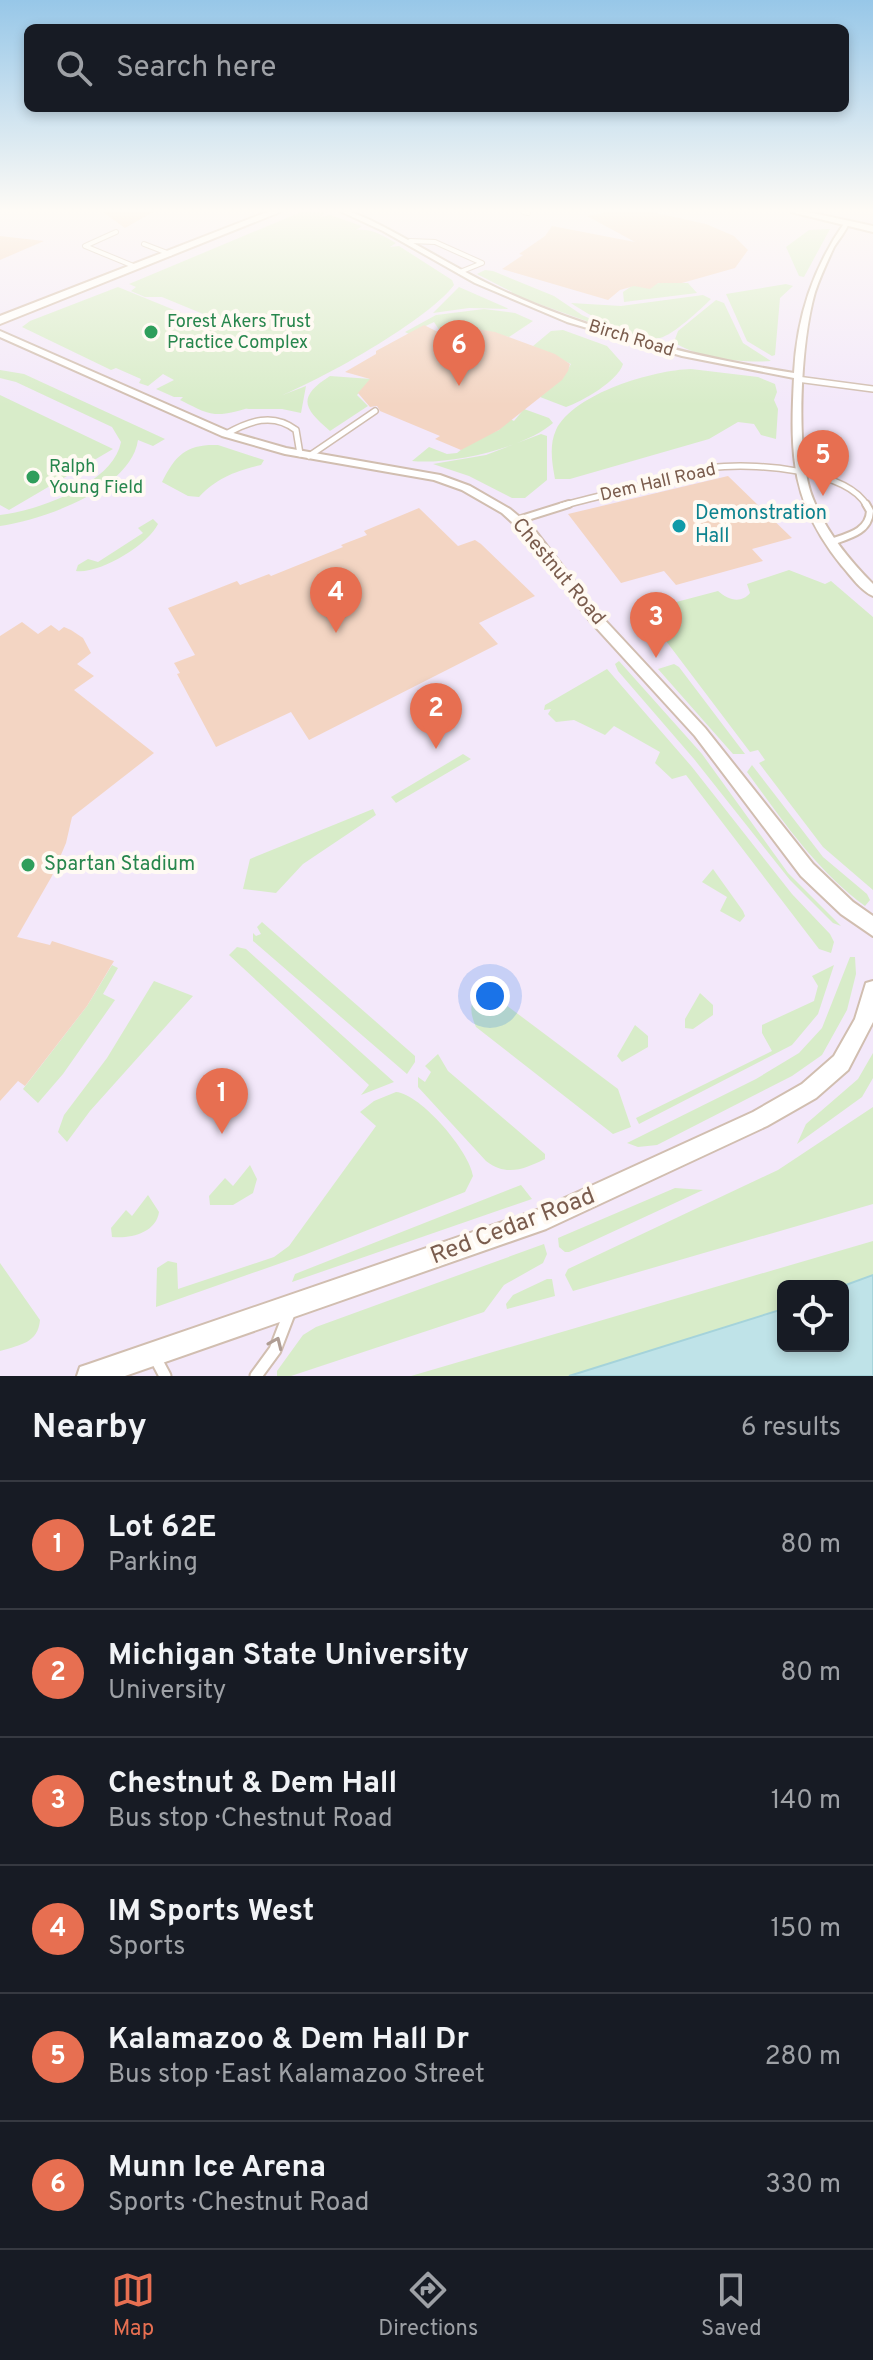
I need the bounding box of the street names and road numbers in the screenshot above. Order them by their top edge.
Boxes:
street label: Birch Road [586,315,676,363]
street label: Dem Hall Road [598,458,718,508]
street label: Chestnut Road [506,513,610,631]
street label: Red Cedar Road [426,1182,600,1272]

